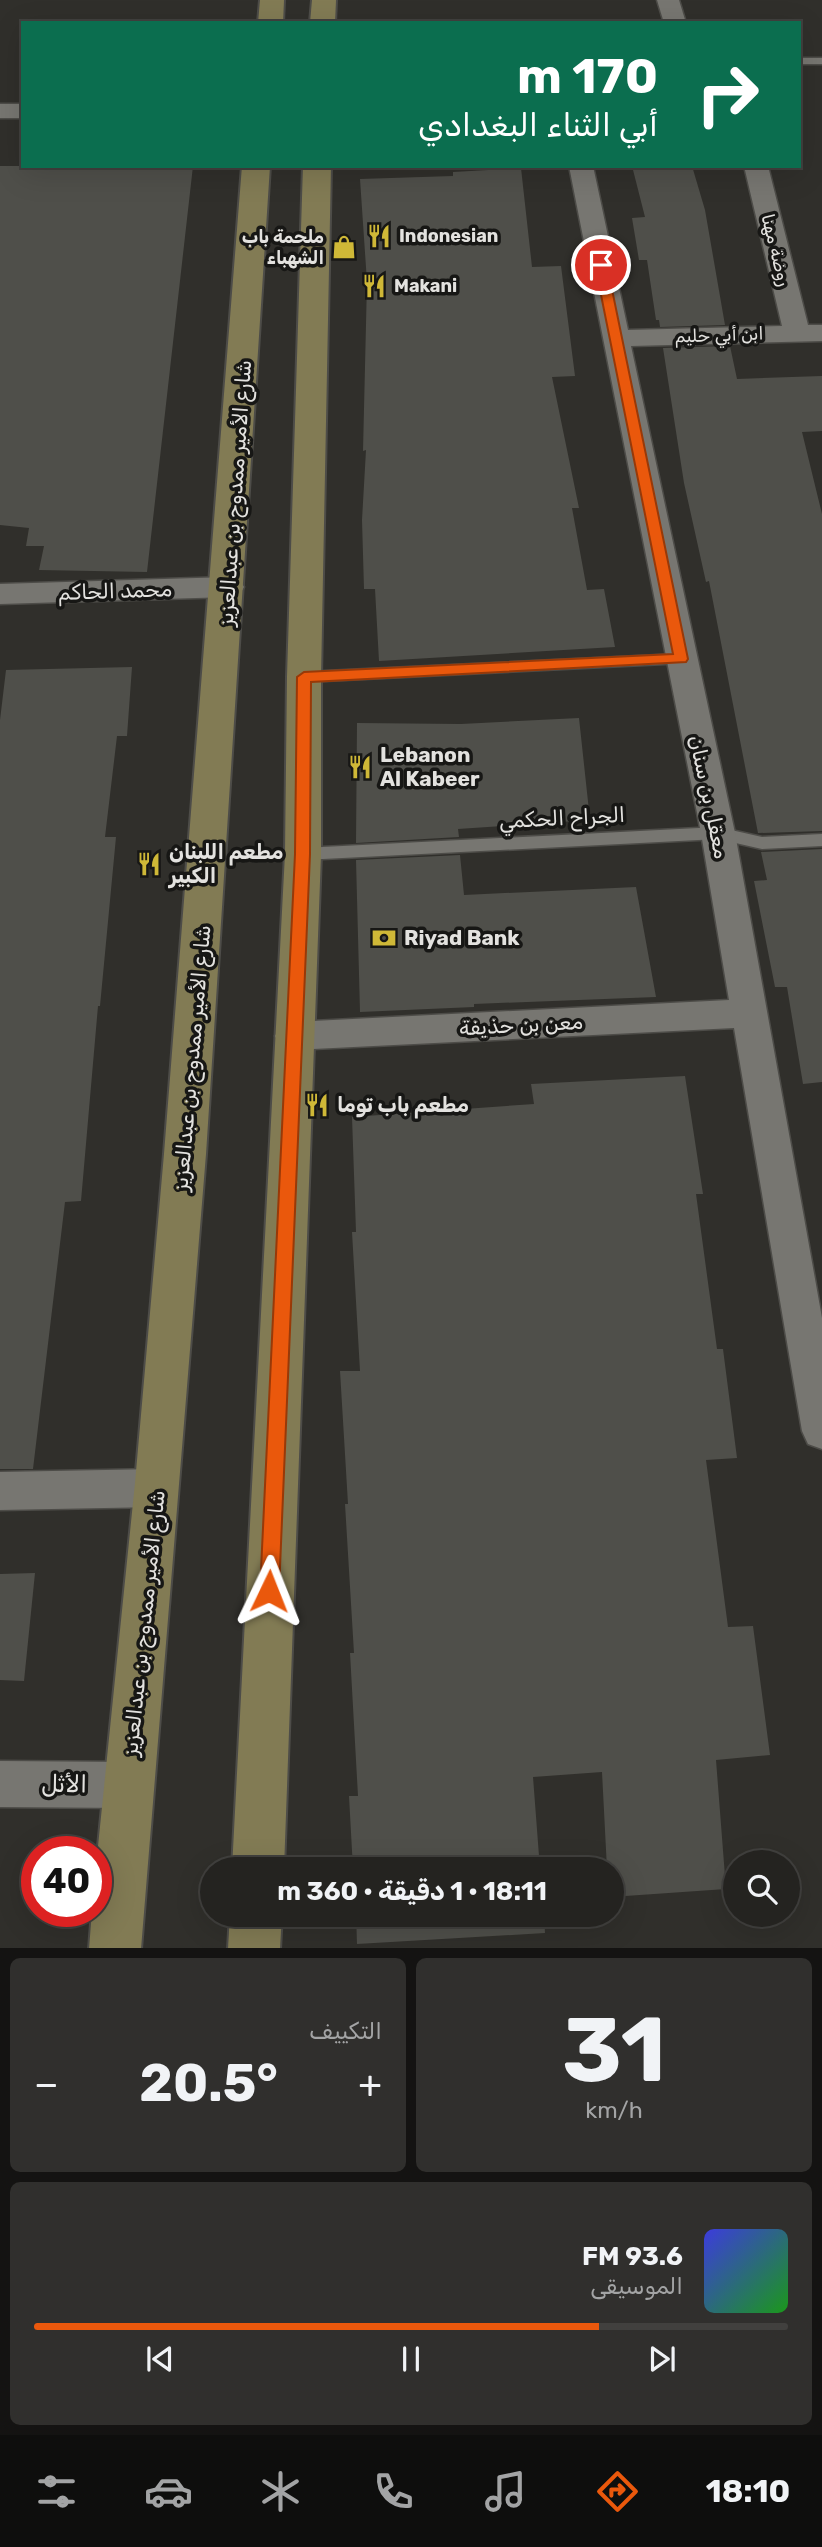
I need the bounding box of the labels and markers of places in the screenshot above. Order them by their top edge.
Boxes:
restaurant icon: Indonesian [365,222,393,250]
place label: Indonesian [399,225,498,247]
place label: ملحمة باب الشهباء [242,226,324,269]
shop icon: ملحمة باب الشهباء [330,233,358,261]
pin [571,235,631,295]
restaurant icon: Makani [360,272,388,300]
place label: Makani [394,275,457,297]
place label: Lebanon Al Kabeer [380,742,480,791]
restaurant icon: Lebanon Al Kabeer [346,753,374,781]
place label: مطعم اللبنان الكبير [167,839,284,889]
restaurant icon: مطعم اللبنان الكبير [135,850,163,878]
bank icon: Riyad Bank [370,924,398,952]
place label: Riyad Bank [404,925,520,950]
restaurant icon: مطعم باب توما [303,1091,331,1119]
place label: مطعم باب توما [337,1092,469,1119]

